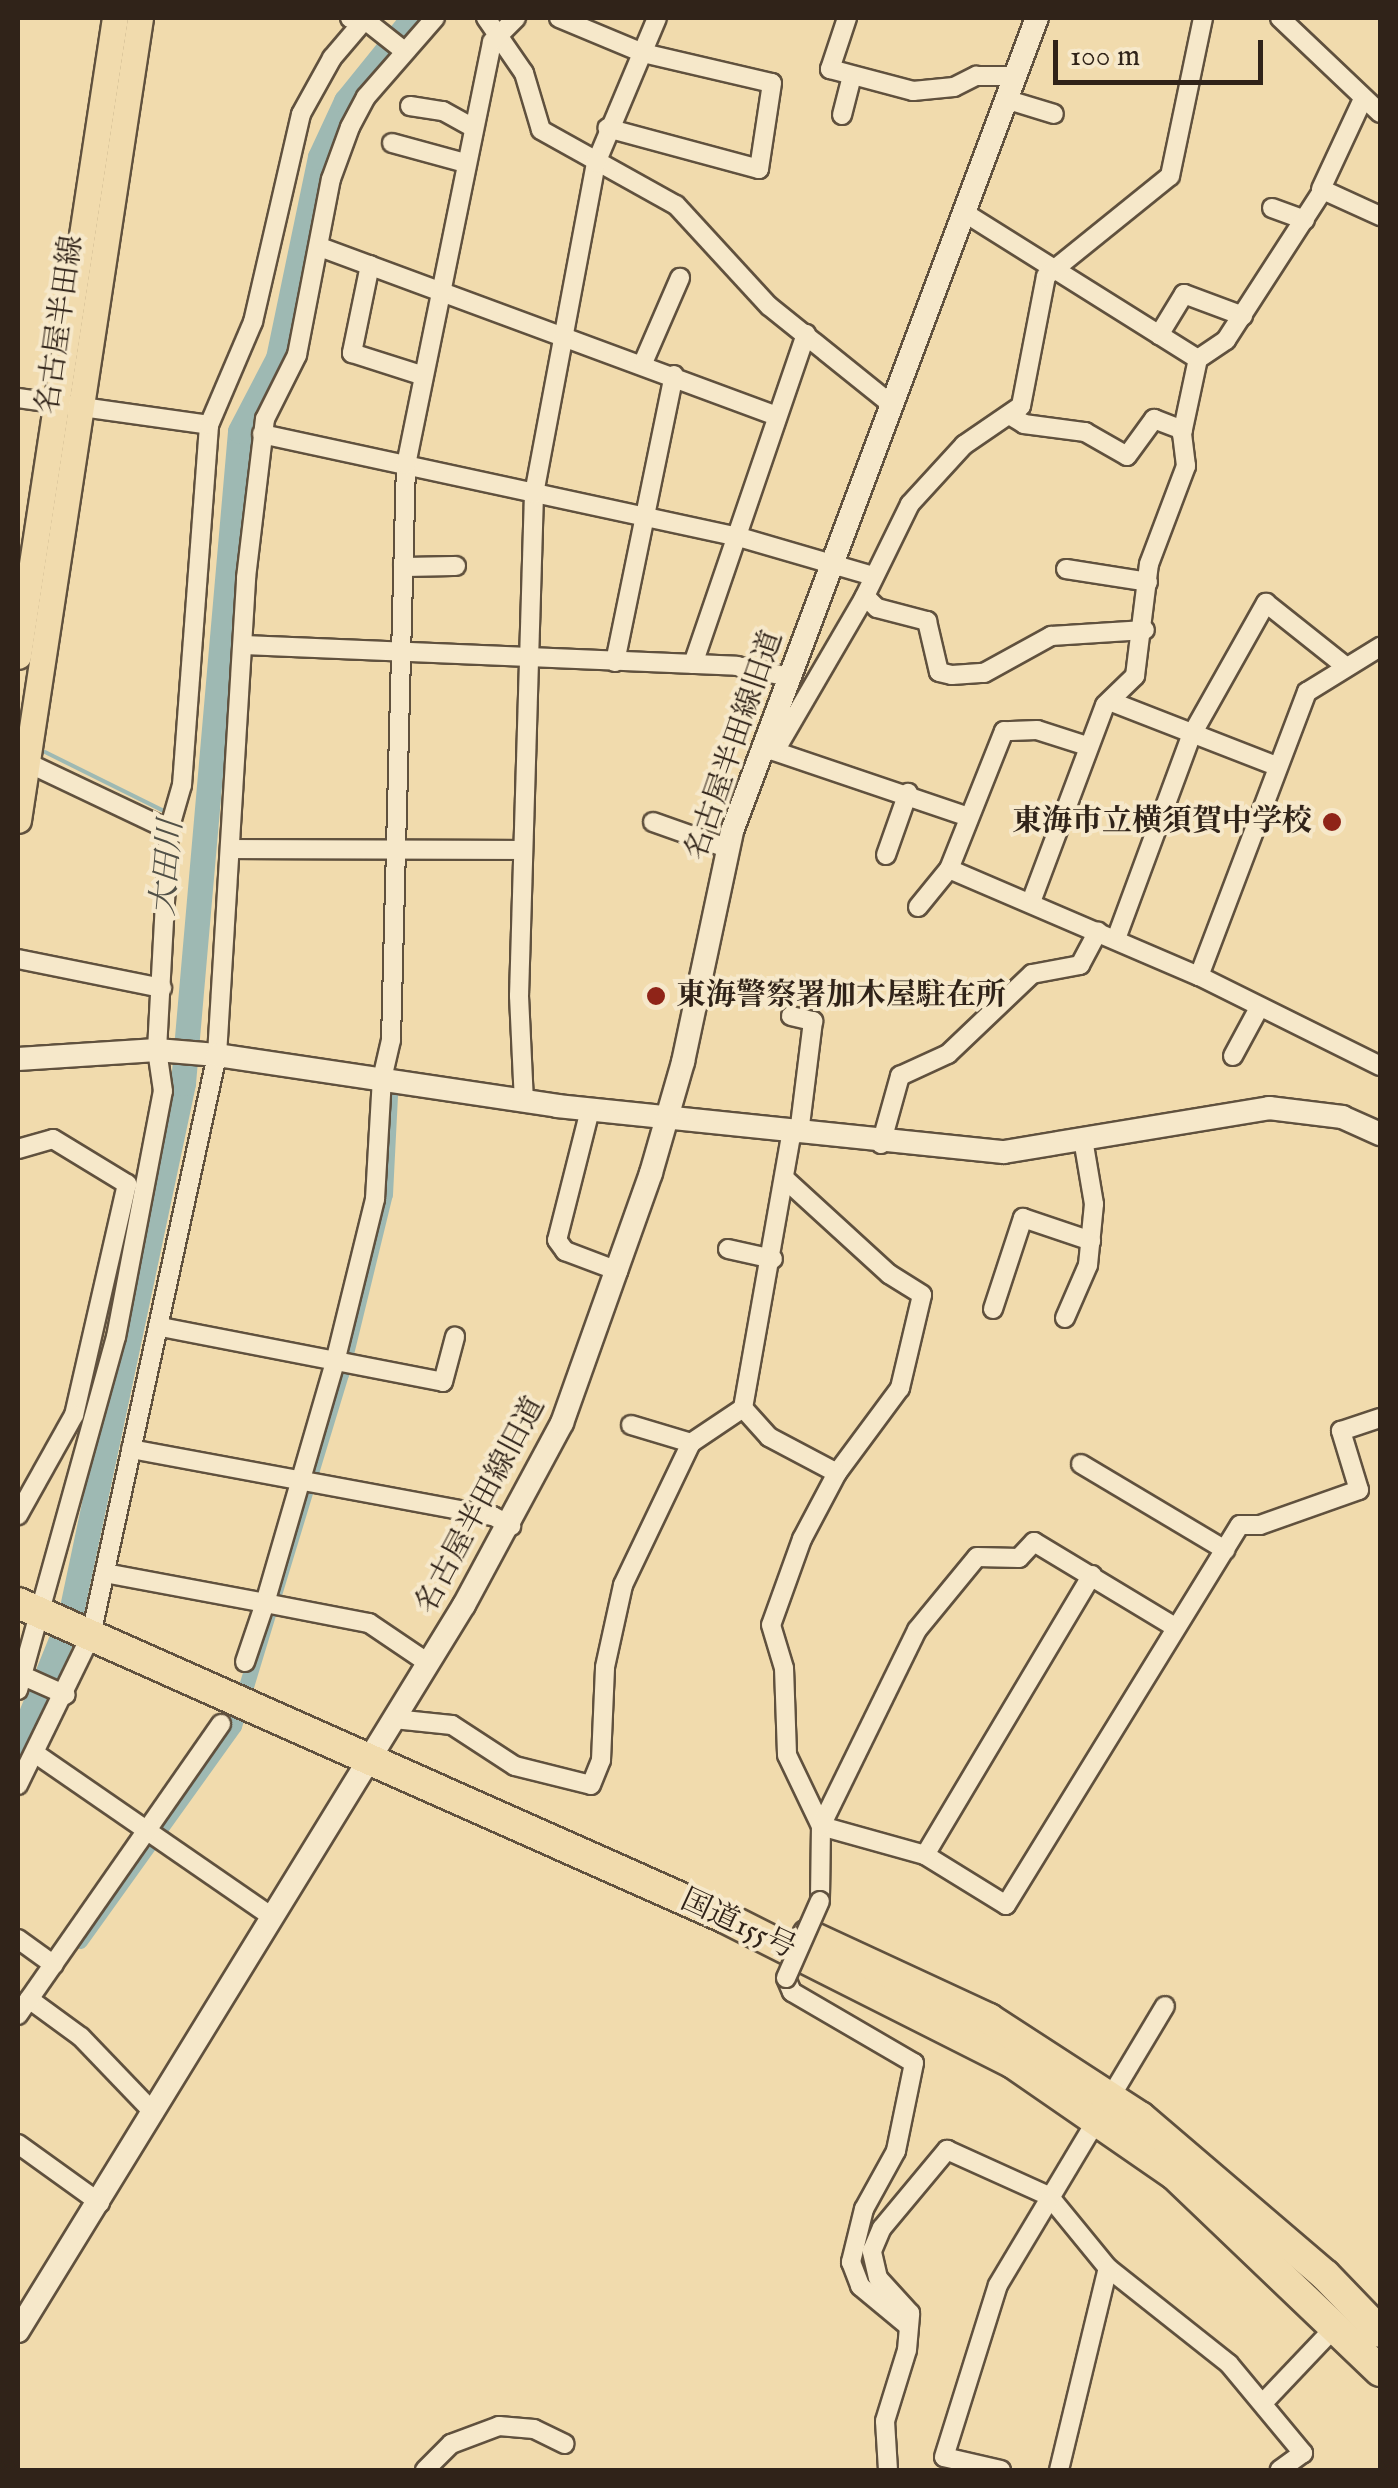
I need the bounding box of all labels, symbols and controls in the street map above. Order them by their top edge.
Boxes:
scale bar [1058,20,1268,82]
text: 100 m [1070,38,1140,76]
street label: 名古屋半田線 [31,233,91,417]
street label: 名古屋半田線旧道 [679,627,791,865]
place label: 東海市立横須賀中学校 [1012,804,1312,840]
marker: 東海市立横須賀中学校 [1321,811,1343,833]
water label: 大田川 [146,819,192,917]
place label: 東海警察署加木屋駐在所 [676,978,1006,1014]
marker: 東海警察署加木屋駐在所 [645,985,667,1007]
street label: 名古屋半田線旧道 [409,1392,553,1620]
street label: 国道155号 [675,1883,801,1967]

